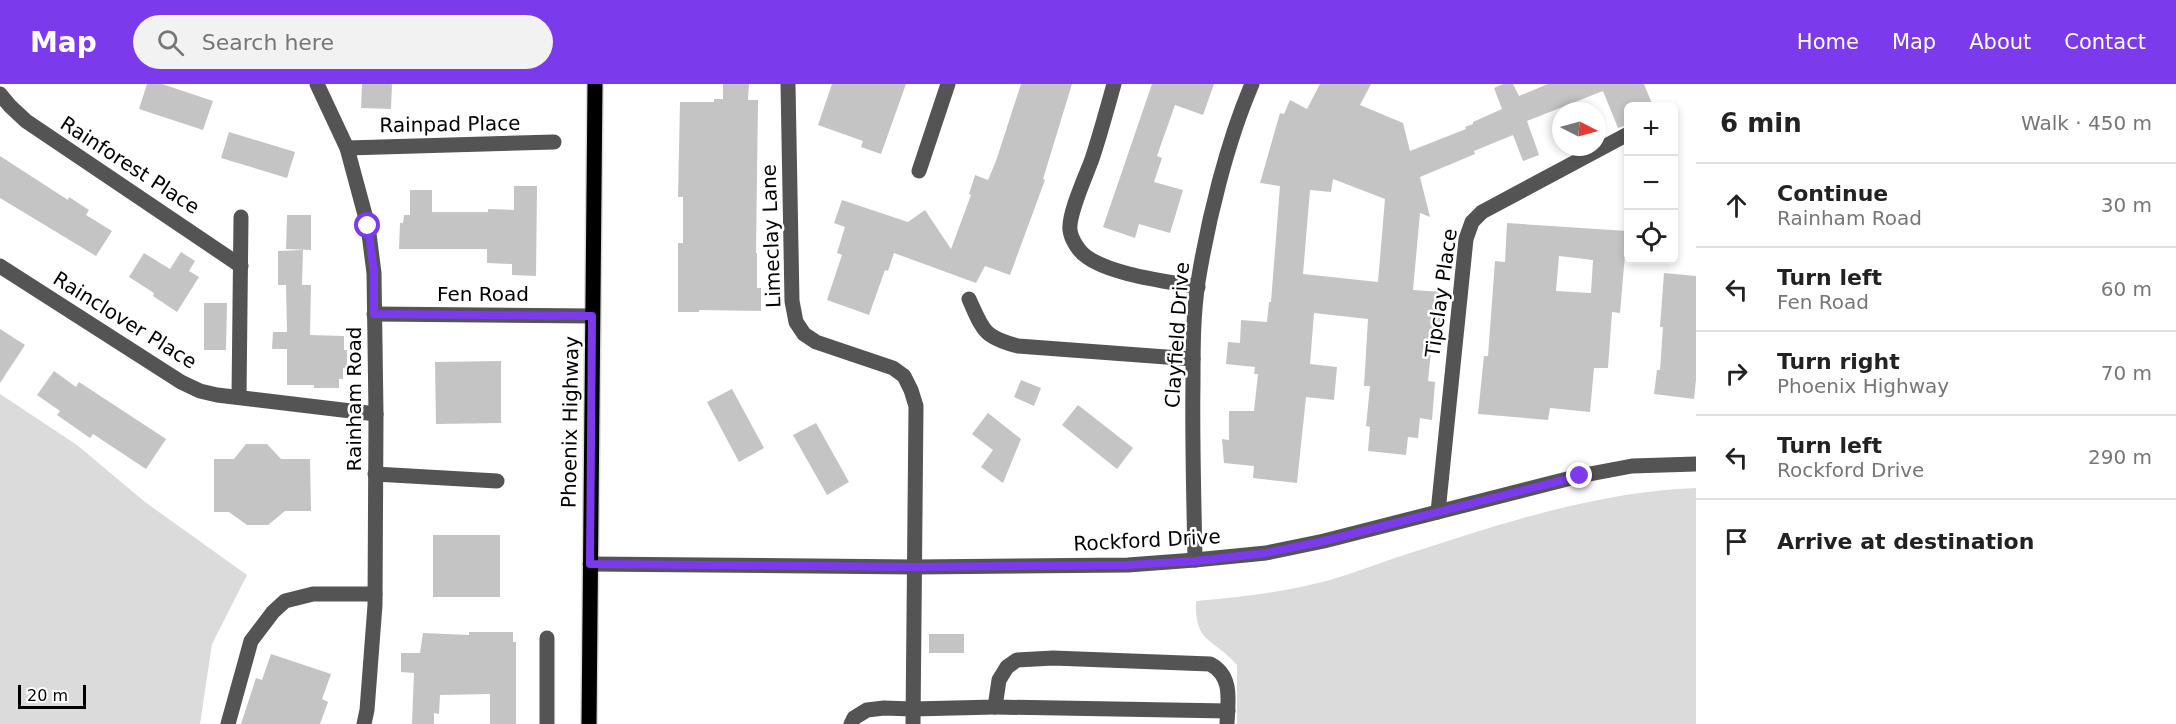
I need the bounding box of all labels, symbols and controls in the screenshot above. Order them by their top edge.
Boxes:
search box [133,15,553,69]
text: Map [30,26,97,59]
icon: search [154,26,187,59]
text: Search here [202,30,334,55]
text: Home [1797,30,1859,54]
text: Map [1892,30,1936,54]
text: About [1969,30,2031,54]
text: Contact [2064,30,2146,54]
north arrow [1552,102,1606,156]
map controls [1624,102,1678,264]
button: + [1624,102,1678,156]
text: 6 min [1720,108,1802,138]
street label: Rainforest Place [56,111,204,219]
street label: Rainpad Place [379,111,521,137]
text: Walk · 450 m [2021,111,2152,135]
button: − [1624,156,1678,210]
street label: Limeclay Lane [756,164,786,308]
text: Continue [1777,181,1888,206]
icon: ahead [1720,189,1753,222]
text: 30 m [2101,193,2152,217]
text: Rainham Road [1777,206,1922,230]
button: locate [1624,210,1678,264]
route start [354,212,380,238]
street label: Tipclay Place [1420,227,1462,360]
street label: Clayfield Drive [1160,261,1194,409]
text: Turn left [1777,265,1882,290]
street label: Rainclover Place [49,266,201,374]
icon: left [1720,273,1753,306]
text: 60 m [2101,277,2152,301]
street label: Fen Road [437,282,529,306]
text: Fen Road [1777,290,1869,314]
street label: Rainham Road [342,327,366,471]
street label: Phoenix Highway [556,336,584,508]
text: Turn right [1777,349,1900,374]
icon: right [1720,357,1753,390]
text: 70 m [2101,361,2152,385]
text: Phoenix Highway [1777,374,1949,398]
text: Turn left [1777,433,1882,458]
icon: left [1720,441,1753,474]
text: 290 m [2088,445,2152,469]
text: Rockford Drive [1777,458,1924,482]
route end [1566,462,1592,488]
street label: Rockford Drive [1073,524,1221,556]
icon: arrive [1720,525,1753,558]
text: Arrive at destination [1777,529,2034,554]
scale bar [18,682,86,710]
text: 20 m [27,686,68,705]

